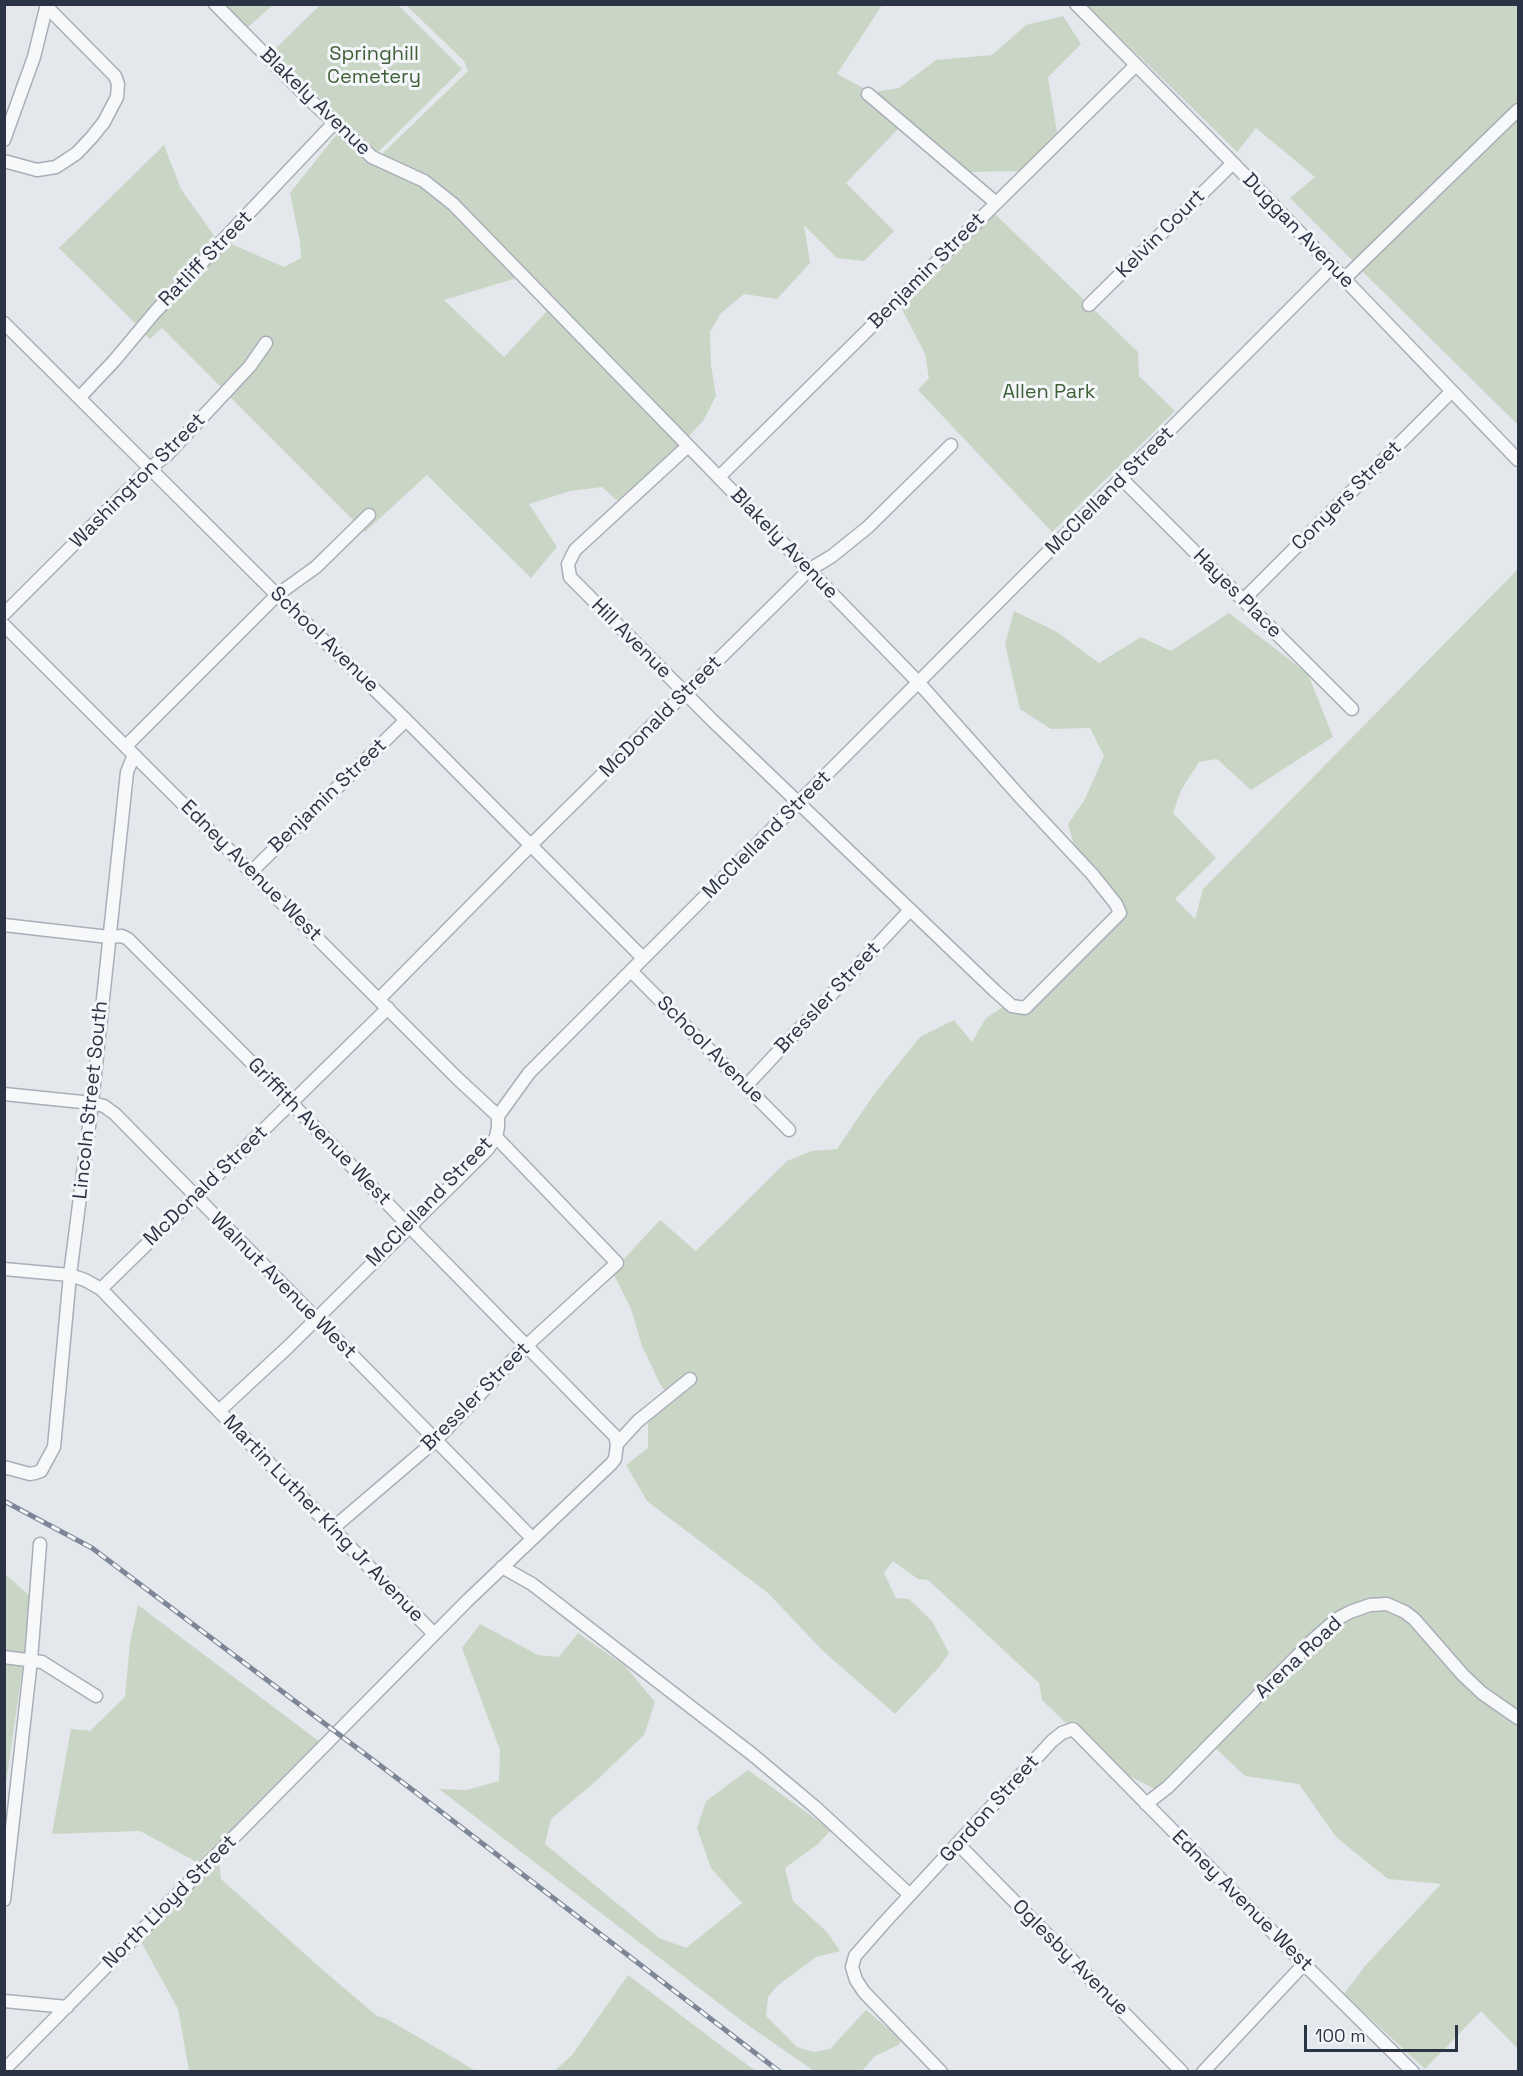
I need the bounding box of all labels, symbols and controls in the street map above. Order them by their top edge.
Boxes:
street label: Blakely Avenue [255,43,375,161]
park label: Springhill Cemetery [327,43,421,90]
street label: Duggan Avenue [1237,168,1359,294]
street label: Kelvin Court [1112,185,1210,283]
street label: Ratliff Street [154,206,258,312]
street label: Benjamin Street [864,208,990,334]
park label: Allen Park [1002,381,1096,405]
street label: Washington Street [65,408,211,554]
street label: McClelland Street [1041,422,1179,560]
street label: Conyers Street [1287,436,1407,556]
street label: Blakely Avenue [725,484,843,604]
street label: Hayes Place [1187,544,1287,644]
street label: School Avenue [265,582,383,698]
street label: Hill Avenue [586,594,676,684]
street label: McDonald Street [595,651,727,783]
street label: Benjamin Street [264,734,392,858]
street label: McClelland Street [698,766,836,904]
street label: Edney Avenue West [175,795,327,947]
street label: Bressler Street [770,937,886,1059]
street label: School Avenue [651,991,769,1109]
street label: Lincoln Street South [69,1000,113,1200]
street label: Griffith Avenue West [242,1053,396,1211]
street label: McDonald Street [139,1121,273,1251]
street label: McClelland Street [362,1132,498,1272]
street label: Walnut Avenue West [205,1208,361,1364]
street label: Bressler Street [417,1338,535,1456]
street label: Martin Luther King Jr Avenue [217,1410,429,1628]
street label: Arena Road [1251,1612,1347,1704]
street label: Gordon Street [935,1750,1045,1868]
street label: Edney Avenue West [1166,1825,1318,1977]
street label: North Lloyd Street [98,1830,242,1974]
street label: Oglesby Avenue [1007,1895,1133,2021]
scale bar [1307,2013,1462,2051]
text: 100 m [1315,2024,1366,2047]

